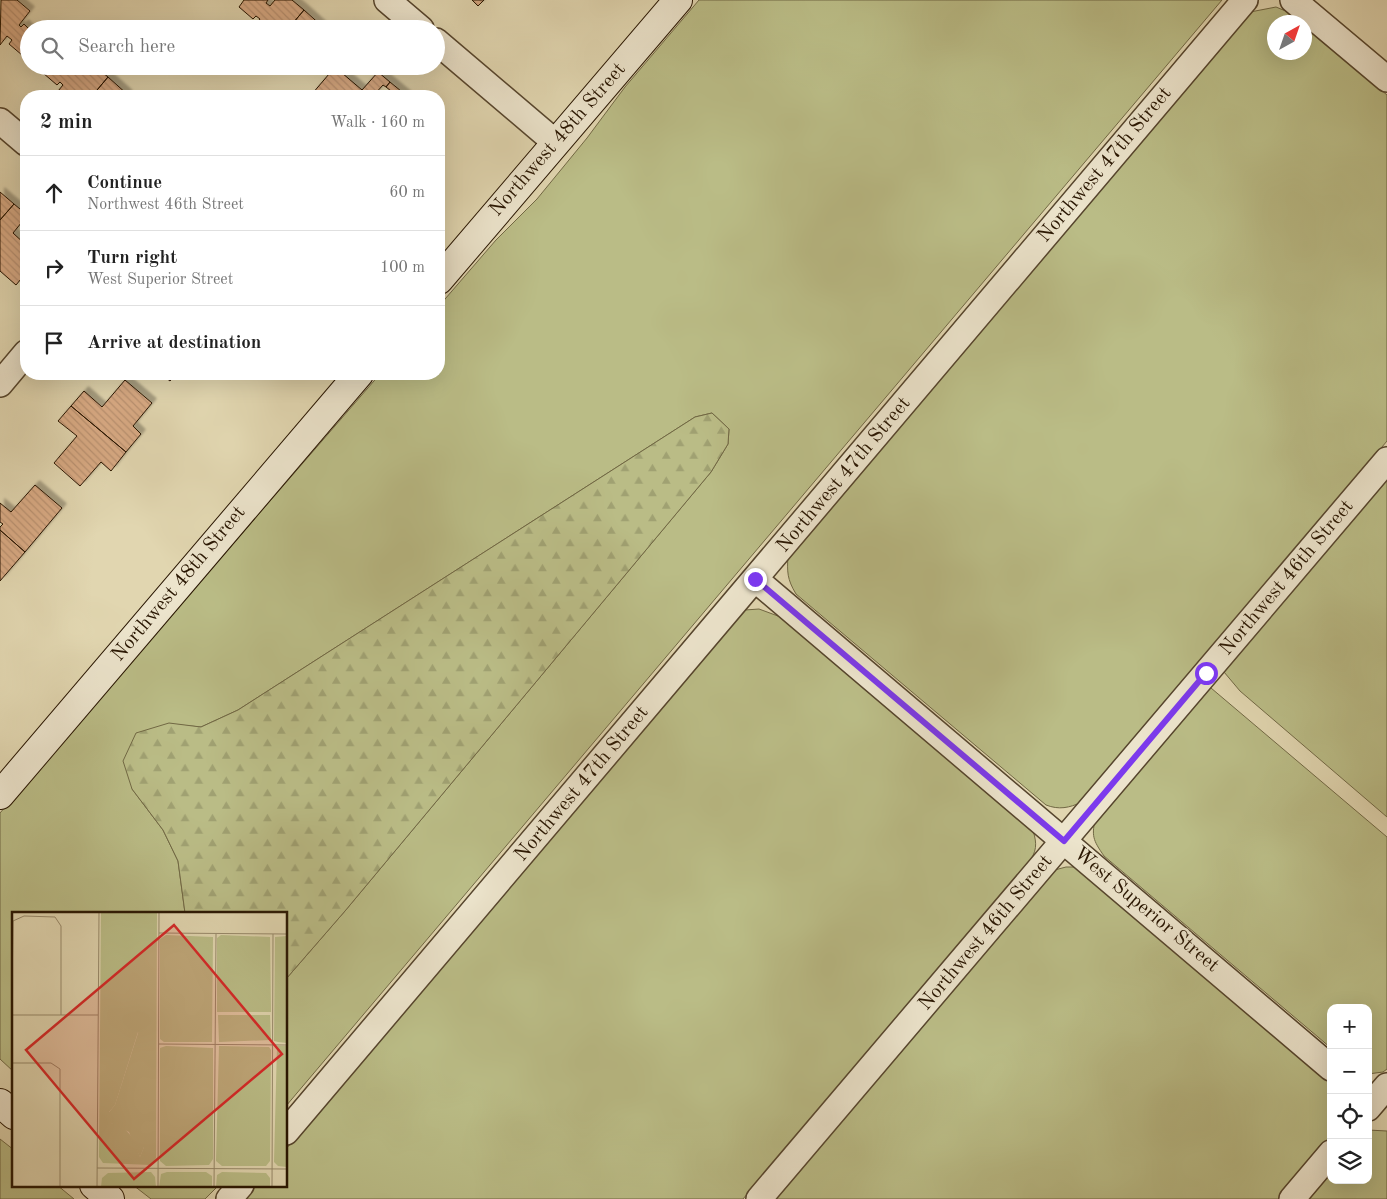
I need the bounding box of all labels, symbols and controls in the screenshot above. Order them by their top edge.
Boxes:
north arrow [1267,15,1312,60]
search box [20,20,445,75]
icon: search [38,34,66,62]
text: Search here [78,38,175,57]
street label: Northwest 48th Street [486,59,630,221]
street label: Northwest 47th Street [1034,83,1176,247]
text: 2 min [40,112,93,133]
text: Walk · 160 m [330,115,425,131]
text: Continue [87,174,162,193]
icon: ahead [40,179,68,207]
text: 60 m [389,185,425,201]
text: Northwest 46th Street [87,197,244,213]
text: Turn right [87,249,177,268]
icon: right [40,254,68,282]
text: 100 m [380,260,425,276]
text: West Superior Street [87,272,233,288]
icon: arrive [40,329,68,357]
text: Arrive at destination [87,334,261,353]
street label: Northwest 47th Street [773,393,915,557]
street label: Northwest 46th Street [1216,496,1358,660]
street label: Northwest 48th Street [108,502,250,666]
route end [744,568,767,591]
route start [1195,662,1218,685]
street label: Northwest 47th Street [511,702,653,866]
street label: West Superior Street [1070,844,1222,976]
street label: Northwest 46th Street [915,851,1057,1015]
inset map [12,912,288,1186]
map controls [1327,1004,1372,1184]
button: + [1327,1004,1372,1049]
button: − [1327,1049,1372,1094]
button: locate [1327,1094,1372,1139]
button: layers [1327,1139,1372,1184]

